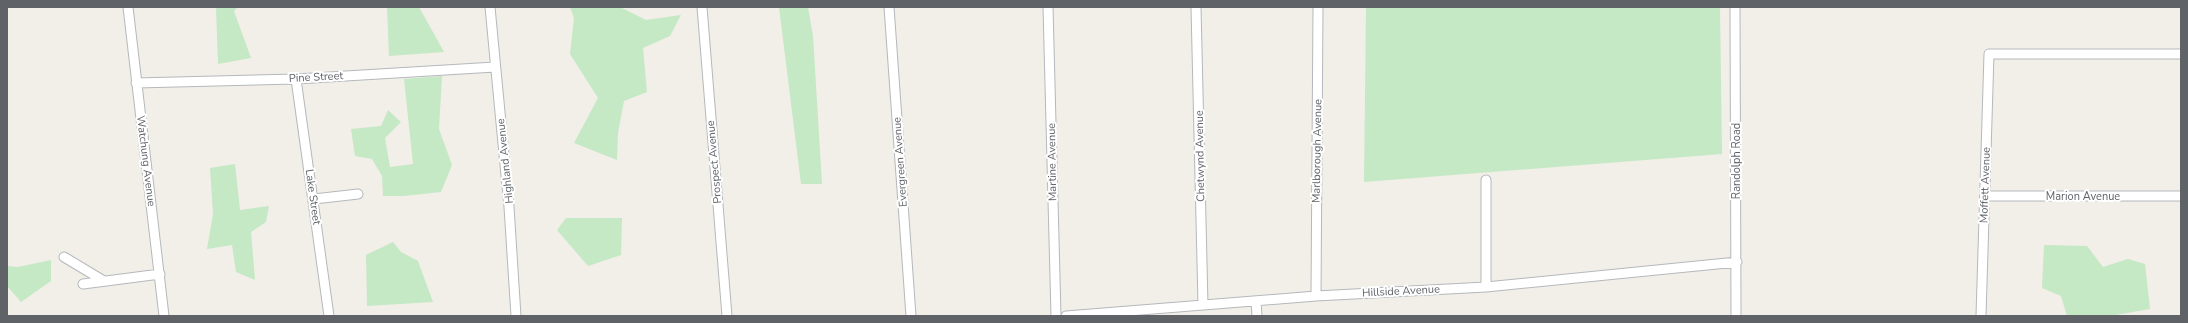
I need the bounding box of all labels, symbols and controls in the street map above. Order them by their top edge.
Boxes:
street label: Pine Street [288,68,344,86]
street label: Marlborough Avenue [1309,99,1325,203]
street label: Chetwynd Avenue [1192,110,1208,202]
street label: Watchung Avenue [133,115,159,208]
street label: Evergreen Avenue [889,116,911,207]
street label: Highland Avenue [493,117,517,204]
street label: Prospect Avenue [703,120,725,204]
street label: Martine Avenue [1044,123,1060,201]
street label: Randolph Road [1729,123,1744,199]
street label: Moffett Avenue [1976,147,1994,223]
street label: Lake Street [302,168,324,226]
street label: Marion Avenue [2046,189,2120,204]
street label: Hillside Avenue [1362,281,1440,301]

